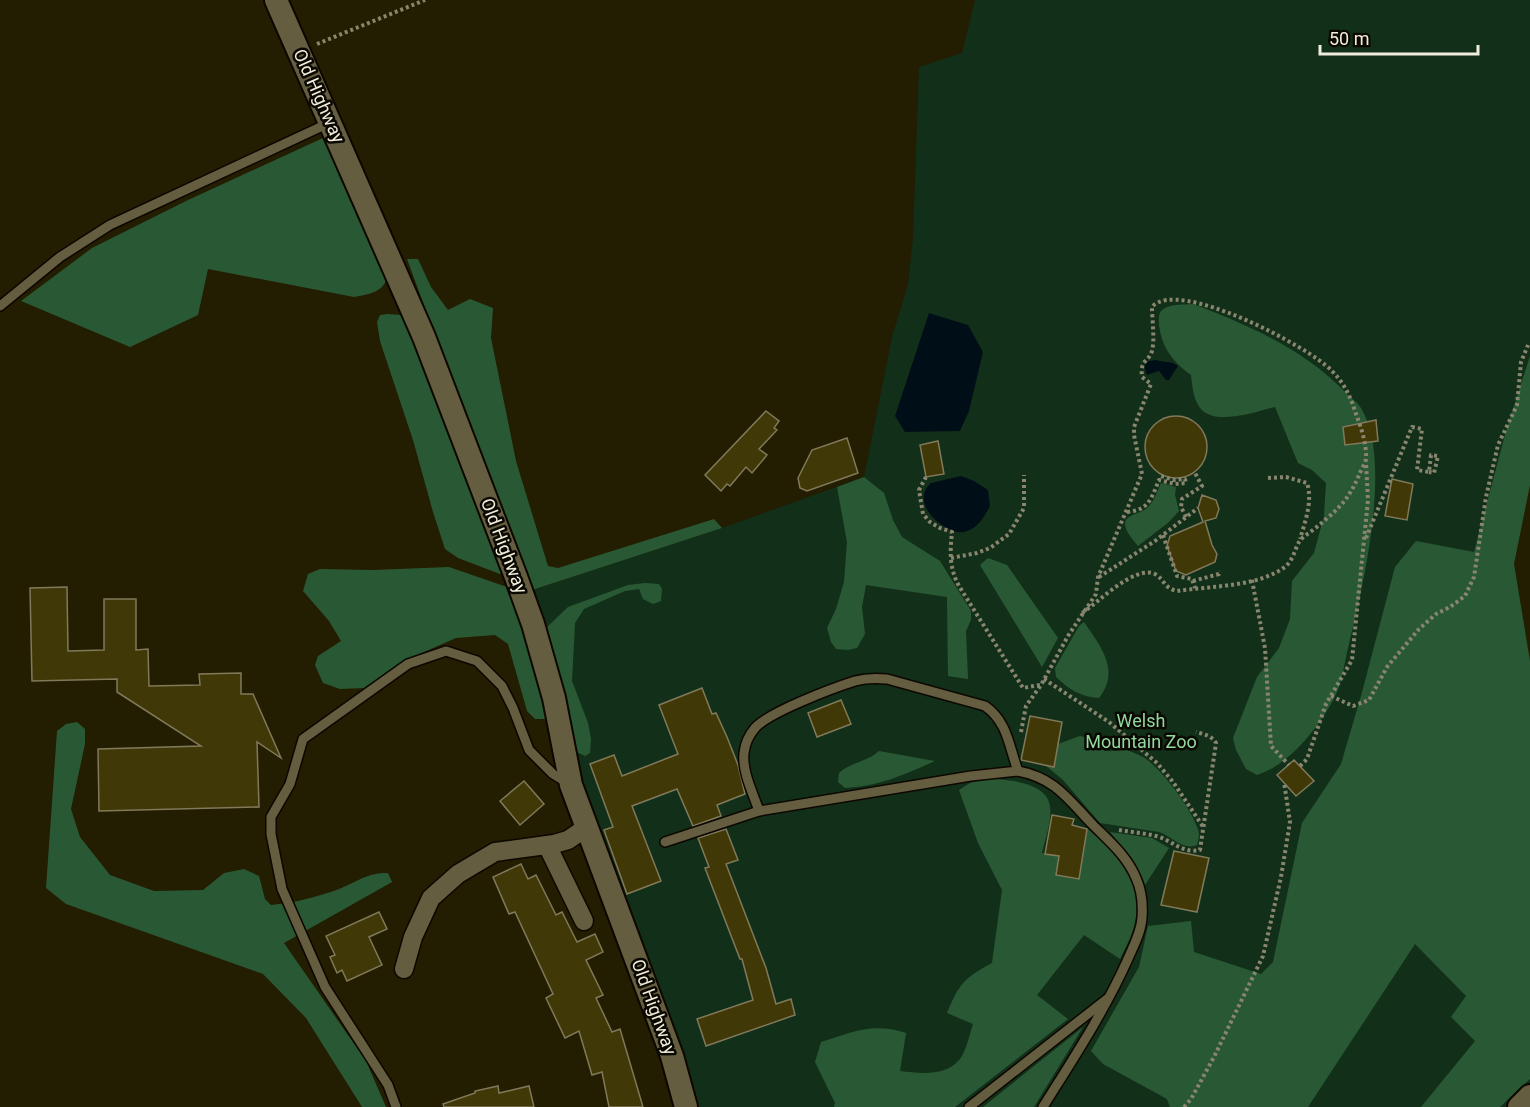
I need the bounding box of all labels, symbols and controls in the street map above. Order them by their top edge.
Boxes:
scale bar [1320,18,1478,56]
text: 50 m [1329,28,1369,49]
street label: Old Highway [289,46,350,146]
street label: Old Highway [477,495,532,597]
park label: Welsh Mountain Zoo [1085,710,1197,752]
street label: Old Highway [627,956,682,1058]

